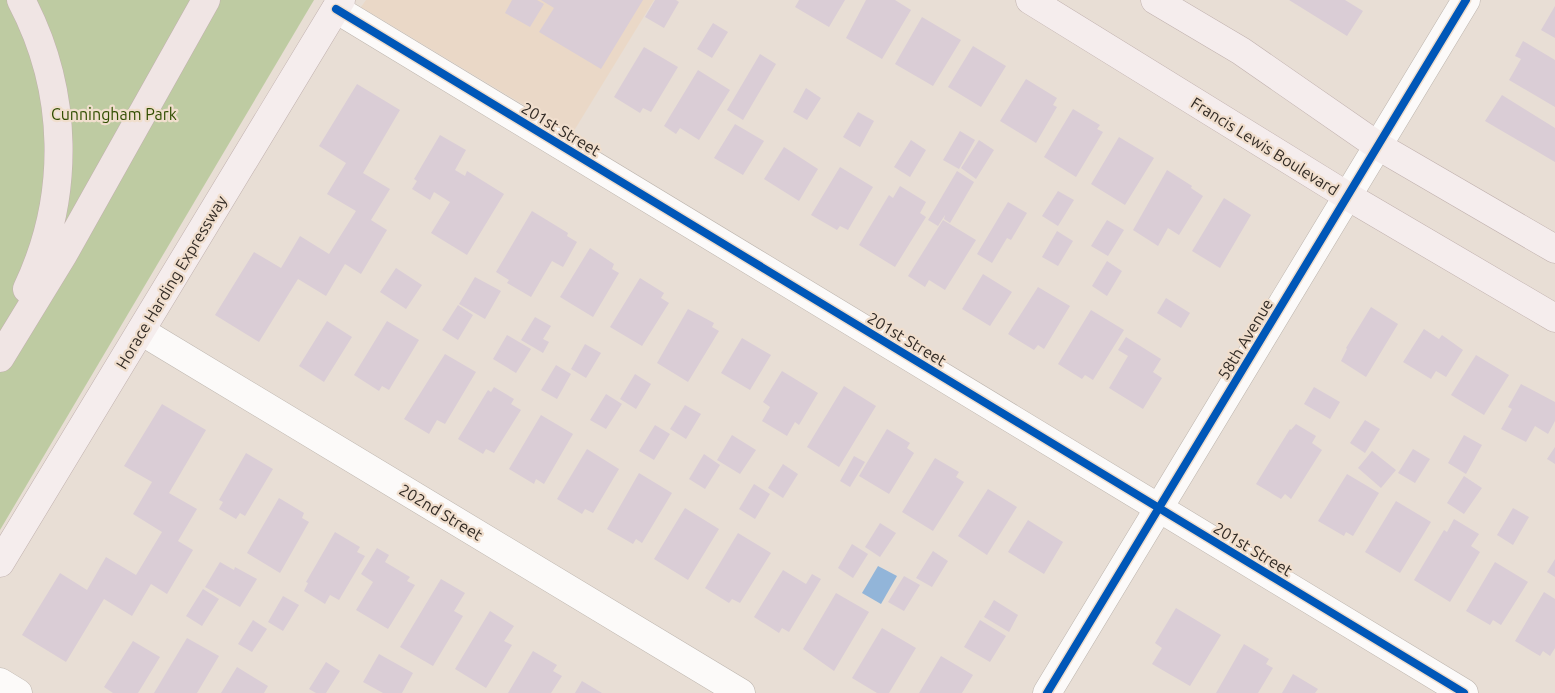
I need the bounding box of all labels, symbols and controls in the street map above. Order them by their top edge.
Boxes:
street label: Francis Lewis Boulevard [1188,93,1342,199]
street label: 201st Street [518,98,604,160]
park label: Cunningham Park [51,105,177,123]
street label: Horace Harding Expressway [112,192,230,372]
street label: 58th Avenue [1214,295,1276,383]
street label: 201st Street [864,308,950,370]
street label: 202nd Street [396,480,486,544]
street label: 201st Street [1210,518,1296,580]

